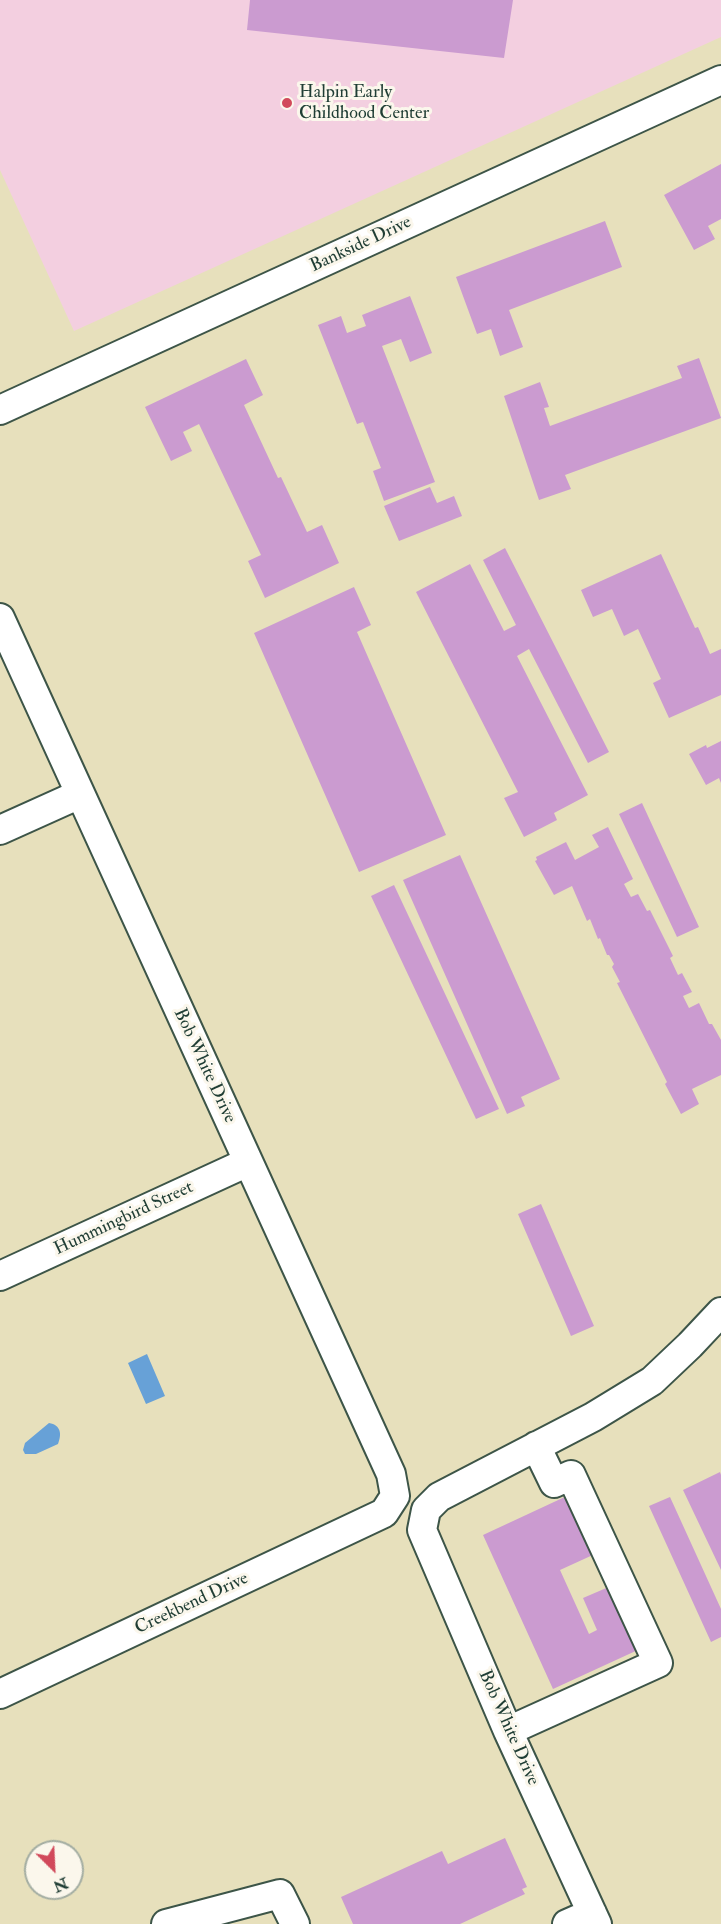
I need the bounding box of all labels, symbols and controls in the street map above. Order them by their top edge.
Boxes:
place label: Halpin Early Childhood Center [299,82,429,124]
marker: Halpin Early Childhood Center [280,96,294,110]
street label: Bankside Drive [307,212,415,278]
street label: Bob White Drive [168,1005,240,1127]
street label: Hummingbird Street [51,1177,197,1261]
street label: Creekbend Drive [132,1568,252,1640]
street label: Bob White Drive [473,1667,543,1789]
north arrow [24,1840,84,1900]
text: N [50,1873,71,1897]

